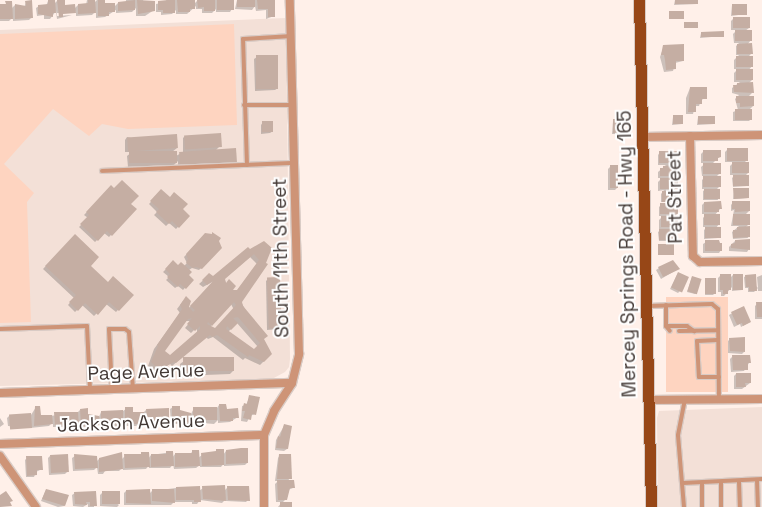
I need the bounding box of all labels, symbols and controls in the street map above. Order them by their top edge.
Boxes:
street label: Mercey Springs Road - Hwy 165 [613,110,641,398]
street label: Pat Street [663,150,687,244]
street label: South 11th Street [268,178,294,338]
street label: Page Avenue [87,359,205,385]
street label: Jackson Avenue [57,409,205,437]

